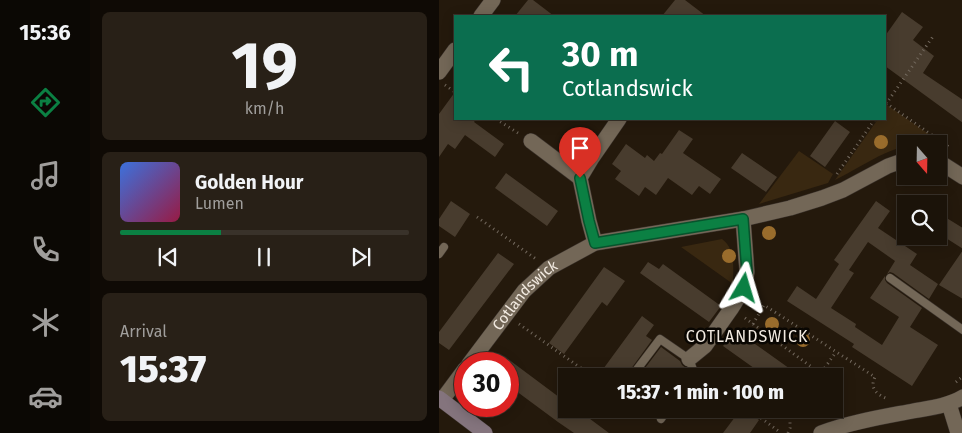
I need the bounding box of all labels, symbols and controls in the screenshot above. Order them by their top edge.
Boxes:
text: 15:36 [19,19,71,46]
text: 19 [231,27,298,105]
text: 30 m [562,33,639,75]
icon: left [479,35,544,100]
text: Cotlandswick [562,75,693,102]
icon: directions [28,85,63,120]
text: km/h [245,99,284,118]
pin [559,127,601,178]
icon: arrive [566,134,594,162]
north arrow [897,135,947,185]
map controls [897,135,947,245]
icon: music [28,158,63,193]
text: Golden Hour [195,171,304,194]
text: Lumen [195,194,244,213]
button: search [897,195,947,245]
icon: phone [28,232,63,267]
icon: previous [154,243,182,271]
icon: pause [250,243,278,271]
icon: next [347,243,375,271]
street label: Cotlandswick [489,256,561,334]
position arrow [717,261,769,313]
icon: climate [28,305,63,340]
text: Arrival [120,322,167,341]
district label: COTLANDSWICK [686,327,808,346]
text: 15:37 [120,346,206,392]
speed limit sign: 30 [454,352,519,417]
icon: car [28,379,63,414]
text: 15:37 · 1 min · 100 m [617,381,784,404]

